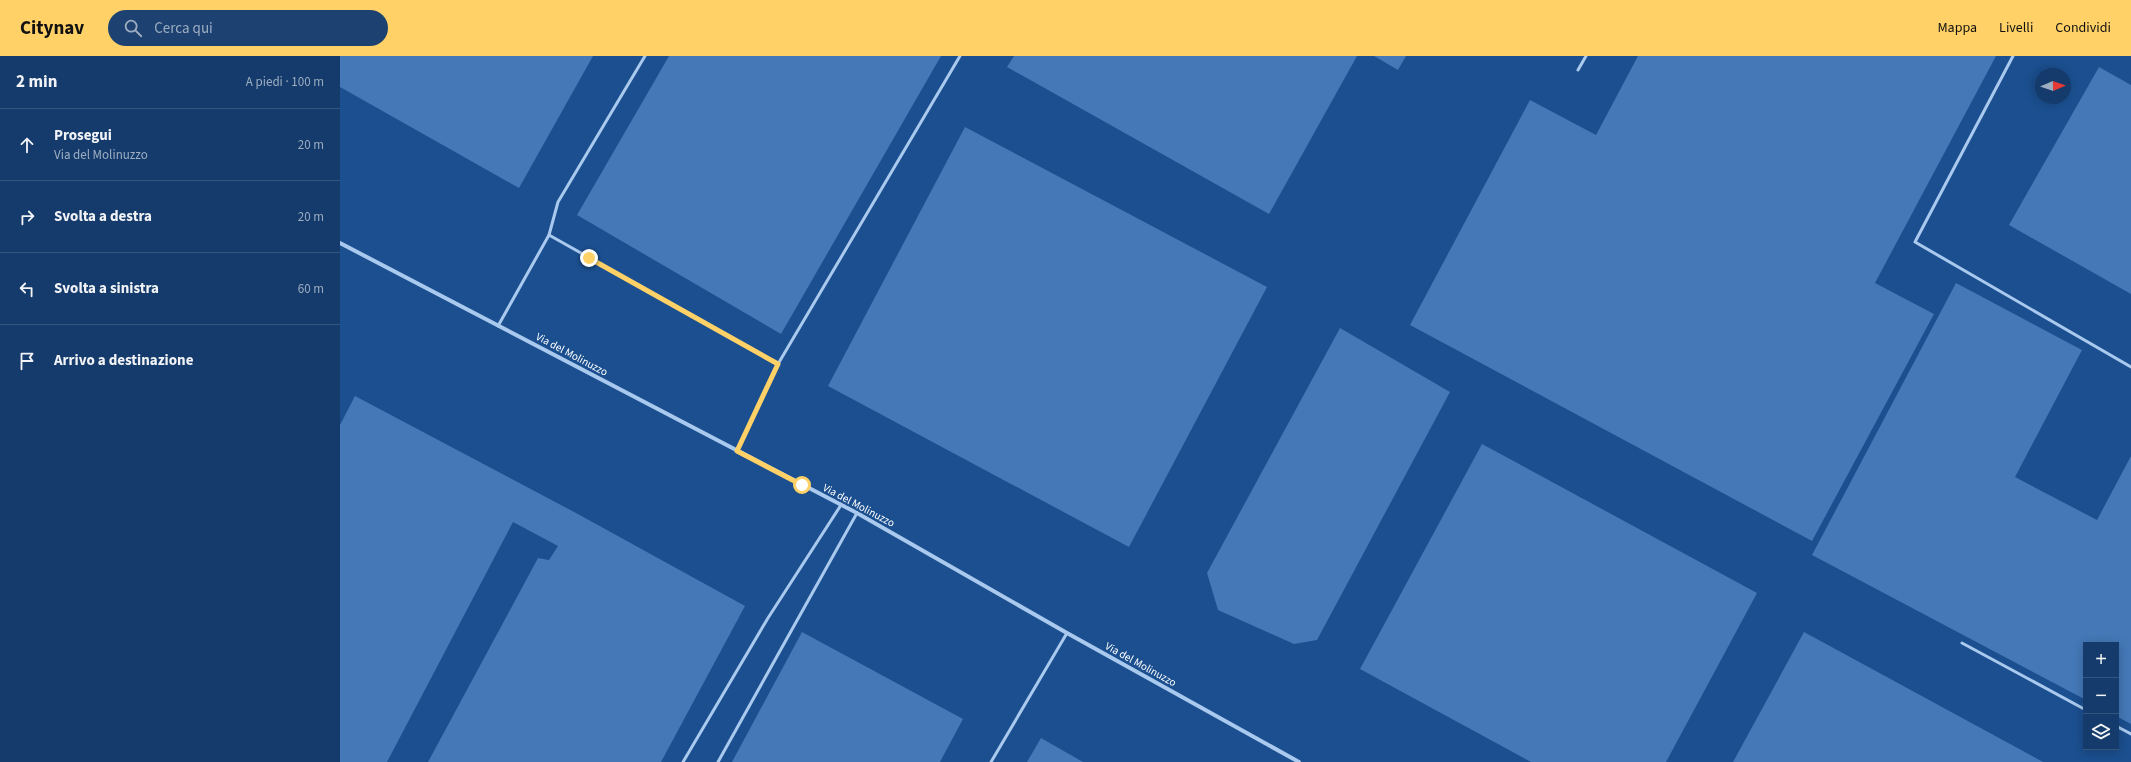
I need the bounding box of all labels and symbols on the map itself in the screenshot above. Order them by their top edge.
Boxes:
north arrow [2035,68,2071,104]
route end [580,249,598,267]
street label: Via del Molinuzzo [533,329,610,380]
route start [793,476,811,494]
street label: Via del Molinuzzo [820,480,897,531]
street label: Via del Molinuzzo [1102,639,1179,690]

